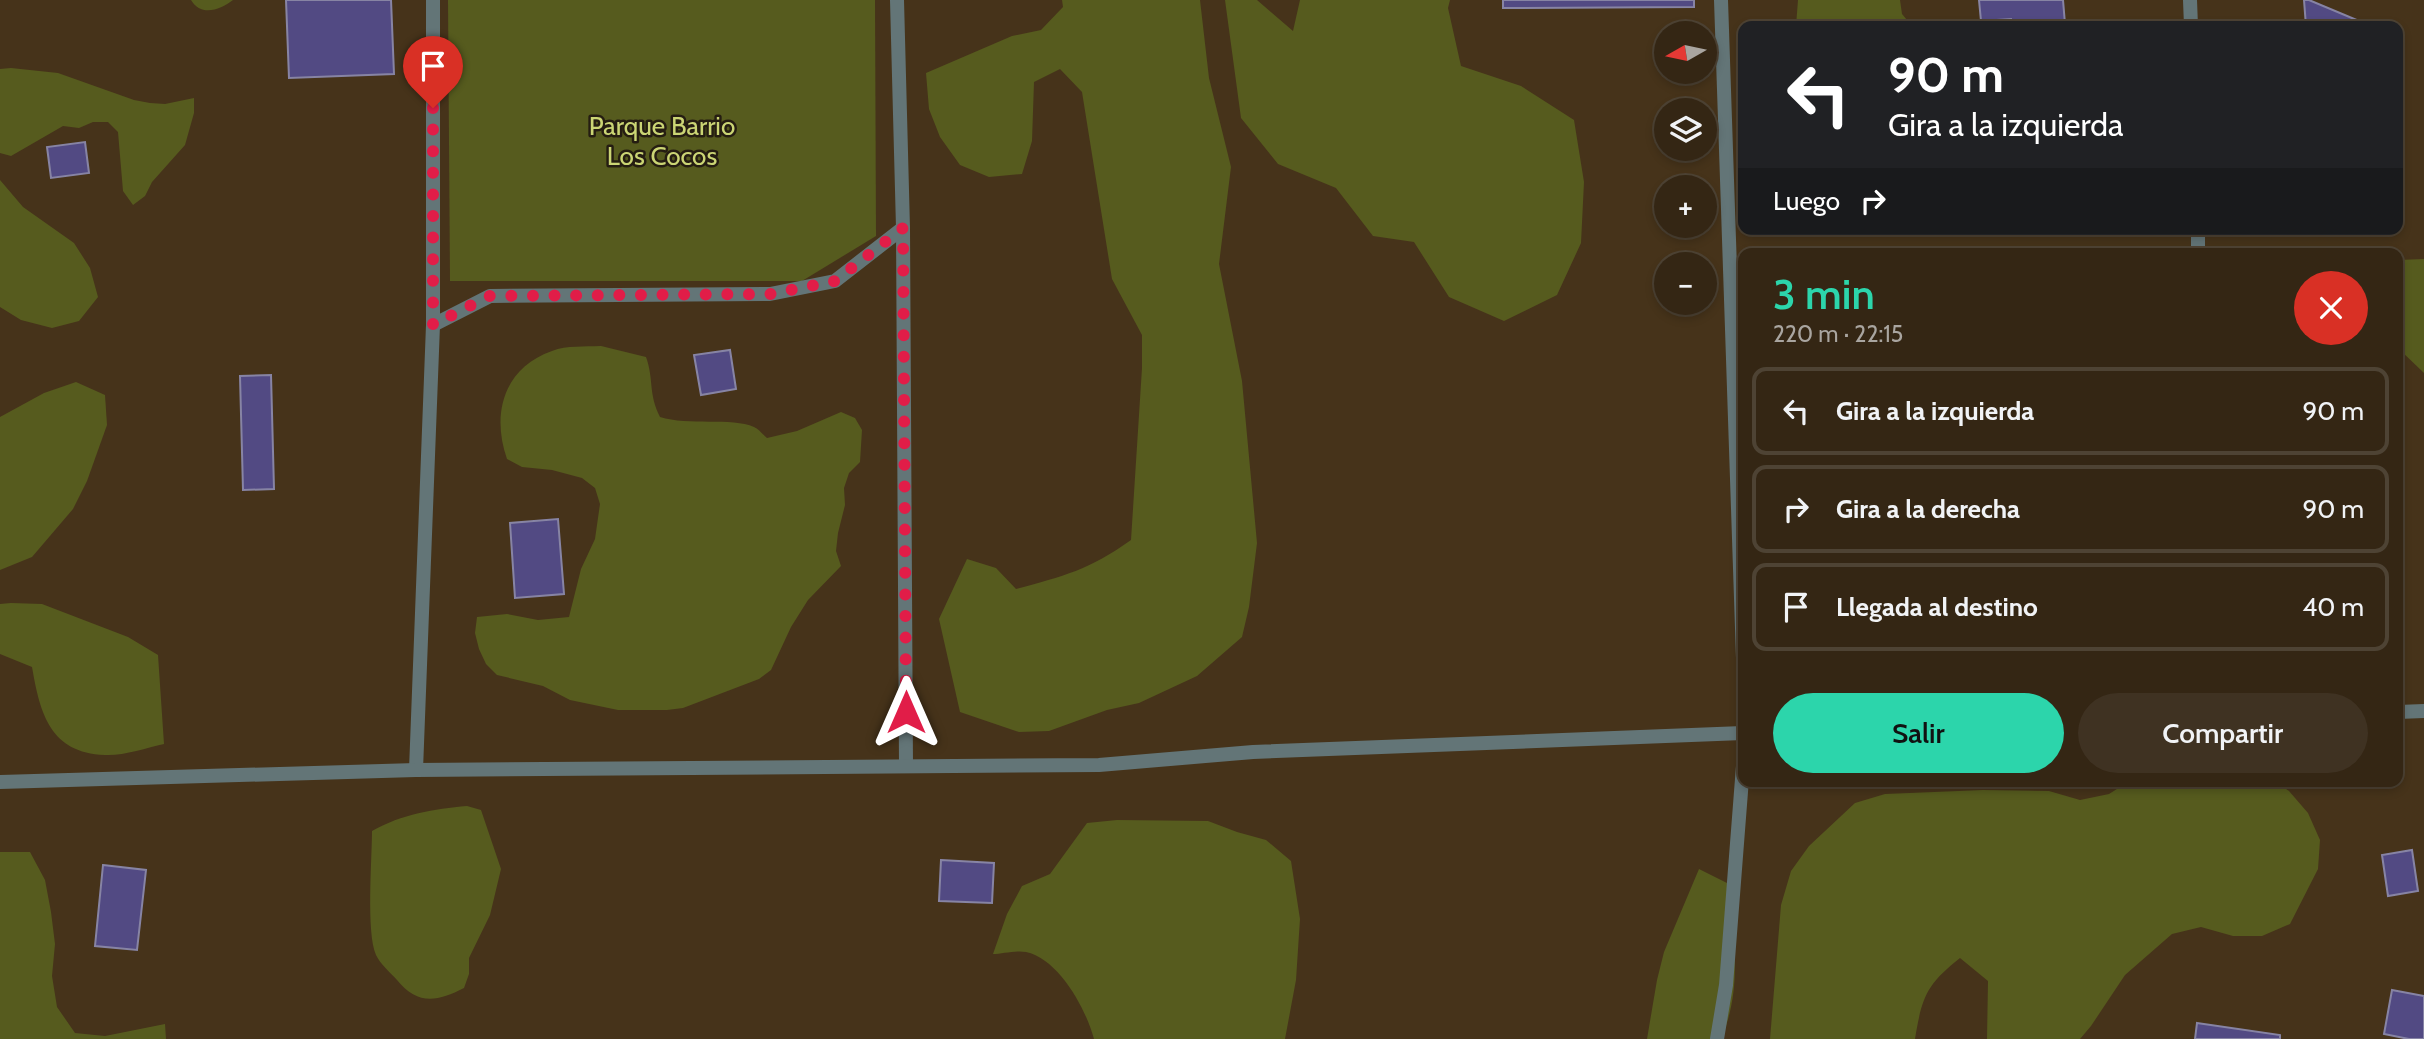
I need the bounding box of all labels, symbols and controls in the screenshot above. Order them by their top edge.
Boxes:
north arrow [1654,21,1717,84]
map controls [1654,21,1717,315]
pin [403,36,463,108]
text: 90 m [1888,45,2004,104]
icon: arrive [414,47,452,85]
icon: left [1773,49,1864,140]
button: layers [1654,98,1717,161]
text: Gira a la izquierda [1888,105,2123,144]
park label: Parque Barrio Los Cocos [589,110,735,172]
button: + [1654,175,1717,238]
icon: right [1854,182,1892,220]
text: Luego [1773,185,1840,217]
button: − [1654,252,1717,315]
text: 3 min [1773,268,1875,320]
button: close [2294,271,2368,345]
text: 220 m · 22:15 [1773,320,1903,348]
icon: left [1777,392,1815,430]
text: Gira a la izquierda [1836,395,2034,427]
text: 90 m [2302,395,2364,427]
icon: right [1777,490,1815,528]
text: Gira a la derecha [1836,493,2020,525]
text: 90 m [2302,493,2364,525]
icon: arrive [1777,588,1815,626]
text: Llegada al destino [1836,591,2038,623]
text: 40 m [2302,591,2364,623]
position arrow [869,675,943,749]
button: Salir [1773,693,2064,773]
button: Compartir [2078,693,2368,773]

